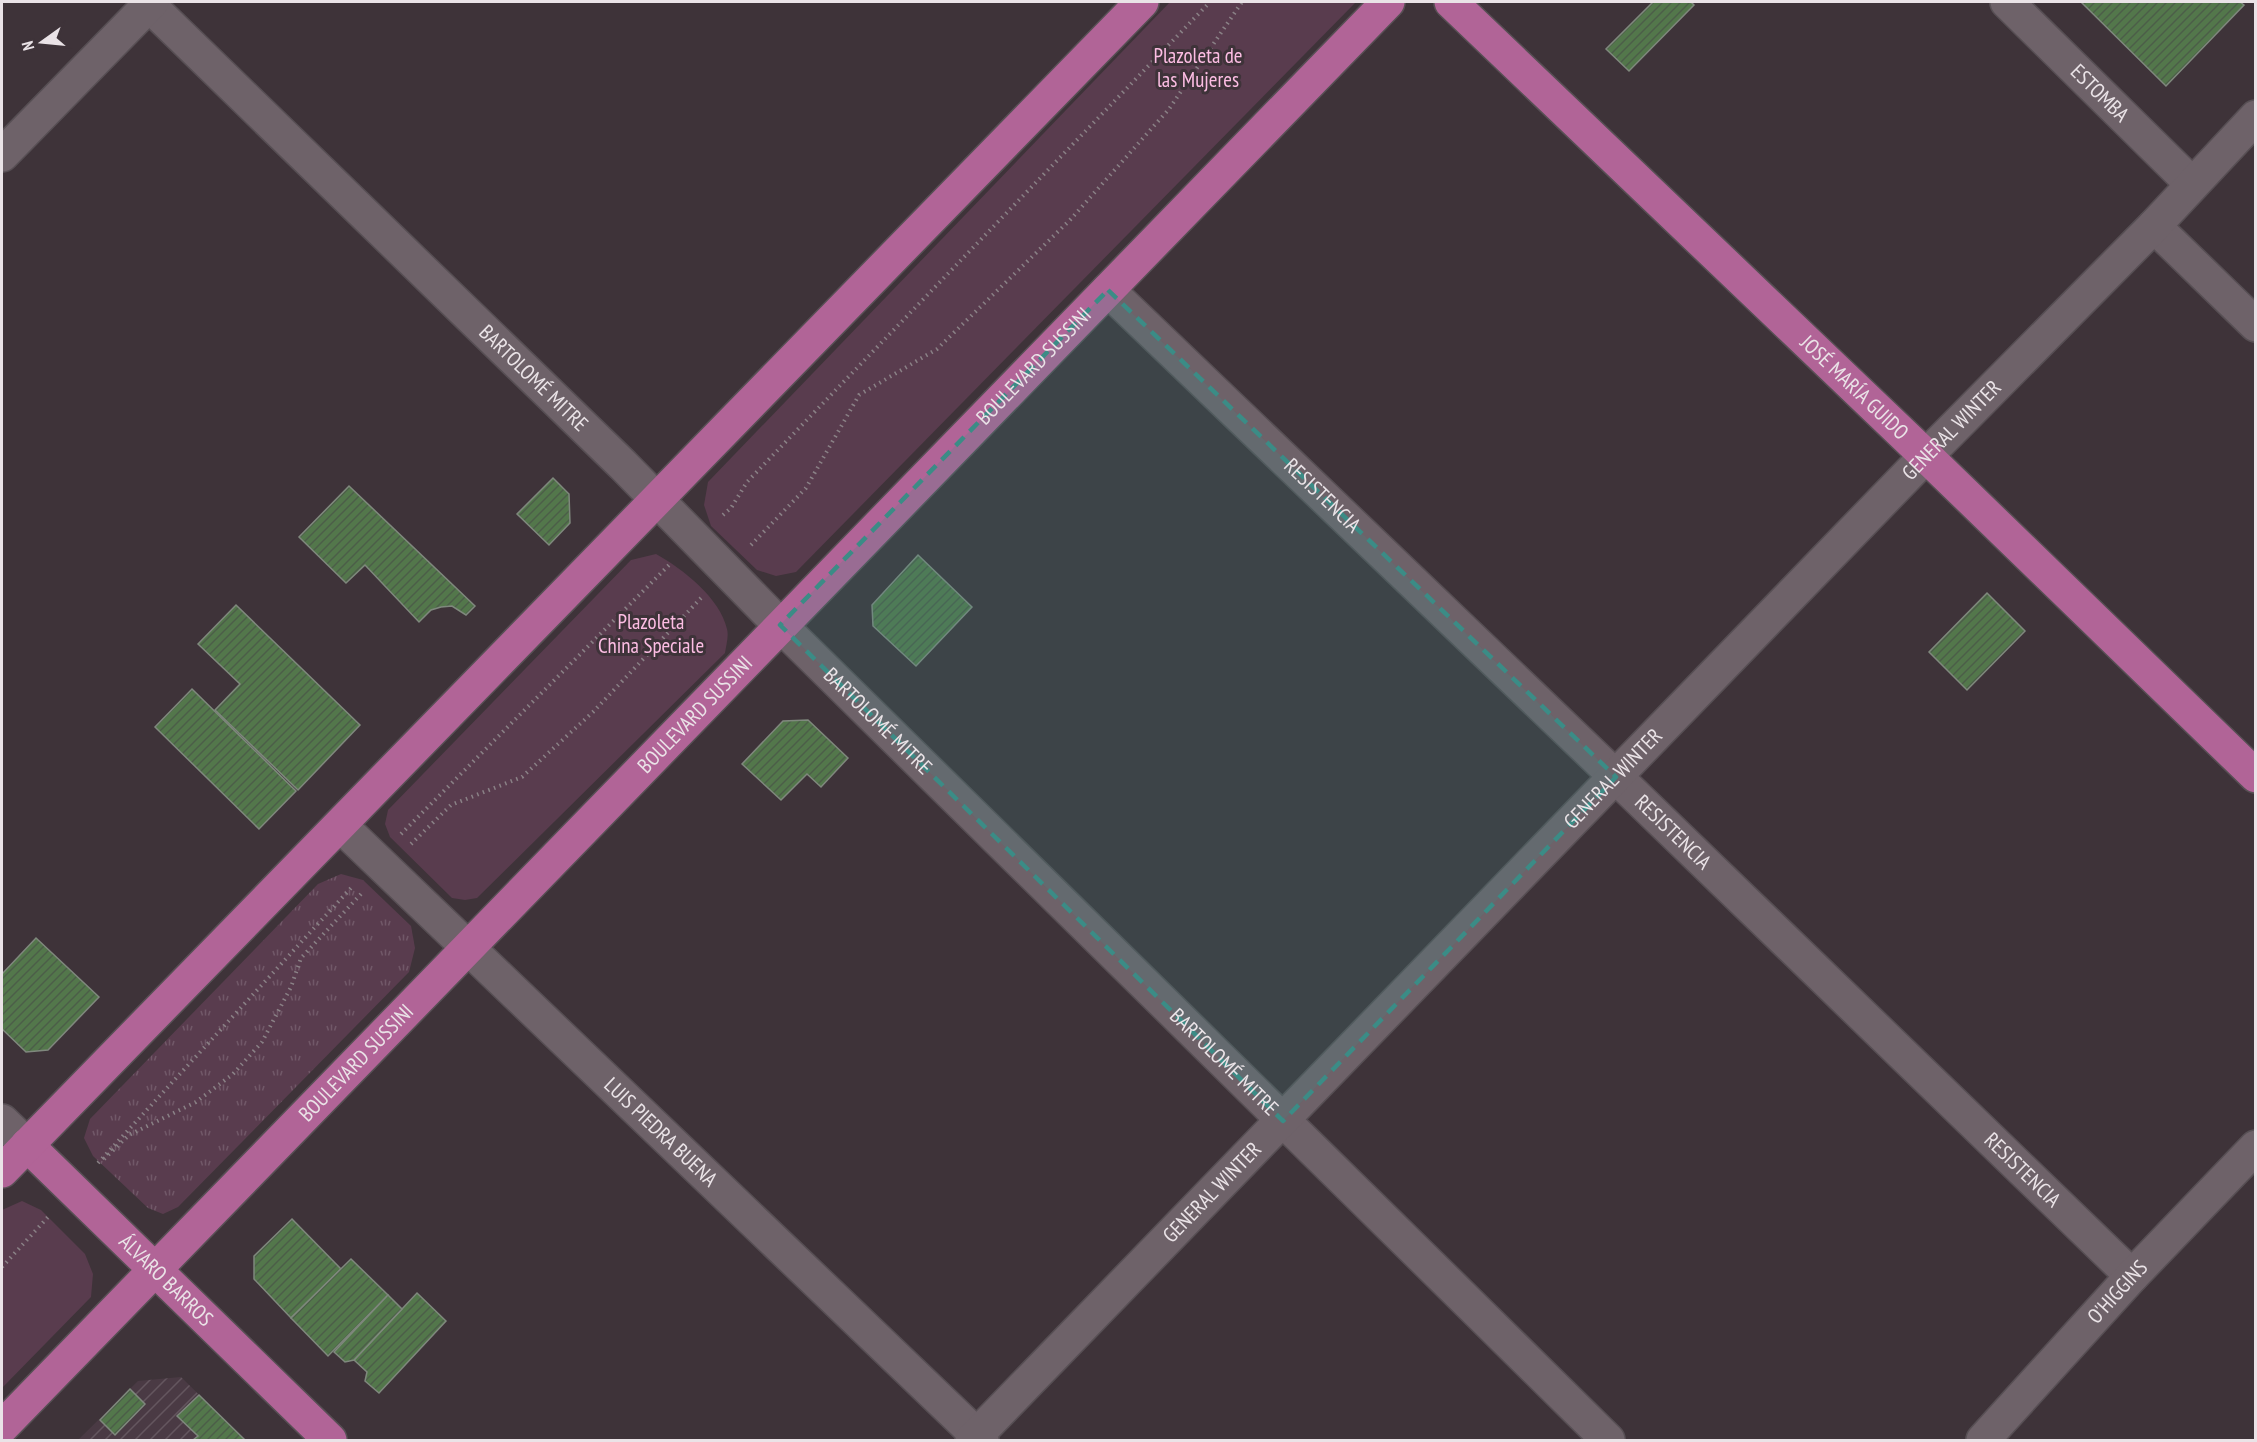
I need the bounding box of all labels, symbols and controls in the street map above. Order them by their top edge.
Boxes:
north arrow [12,12,72,72]
text: N [17,39,38,53]
park label: Plazoleta de las Mujeres [1153,42,1243,93]
street label: ESTOMBA [2065,58,2135,128]
street label: BOULEVARD SUSSINI [970,301,1097,430]
street label: BARTOLOMÉ MITRE [474,319,594,437]
street label: JOSÉ MARÍA GUIDO [1794,328,1915,445]
street label: GENERAL WINTER [1896,374,2007,486]
street label: RESISTENCIA [1279,452,1367,538]
park label: Plazoleta China Speciale [598,608,704,659]
street label: BOULEVARD SUSSINI [631,650,758,779]
street label: BARTOLOMÉ MITRE [818,661,938,780]
street label: GENERAL WINTER [1558,722,1668,835]
street label: RESISTENCIA [1629,789,1717,875]
street label: BOULEVARD SUSSINI [293,998,419,1127]
street label: BARTOLOMÉ MITRE [1164,1002,1284,1121]
street label: LUIS PIEDRA BUENA [599,1071,723,1192]
street label: RESISTENCIA [1979,1126,2067,1213]
street label: GENERAL WINTER [1157,1136,1267,1248]
street label: ÁLVARO BARROS [114,1228,219,1332]
street label: O'HIGGINS [2081,1254,2153,1329]

